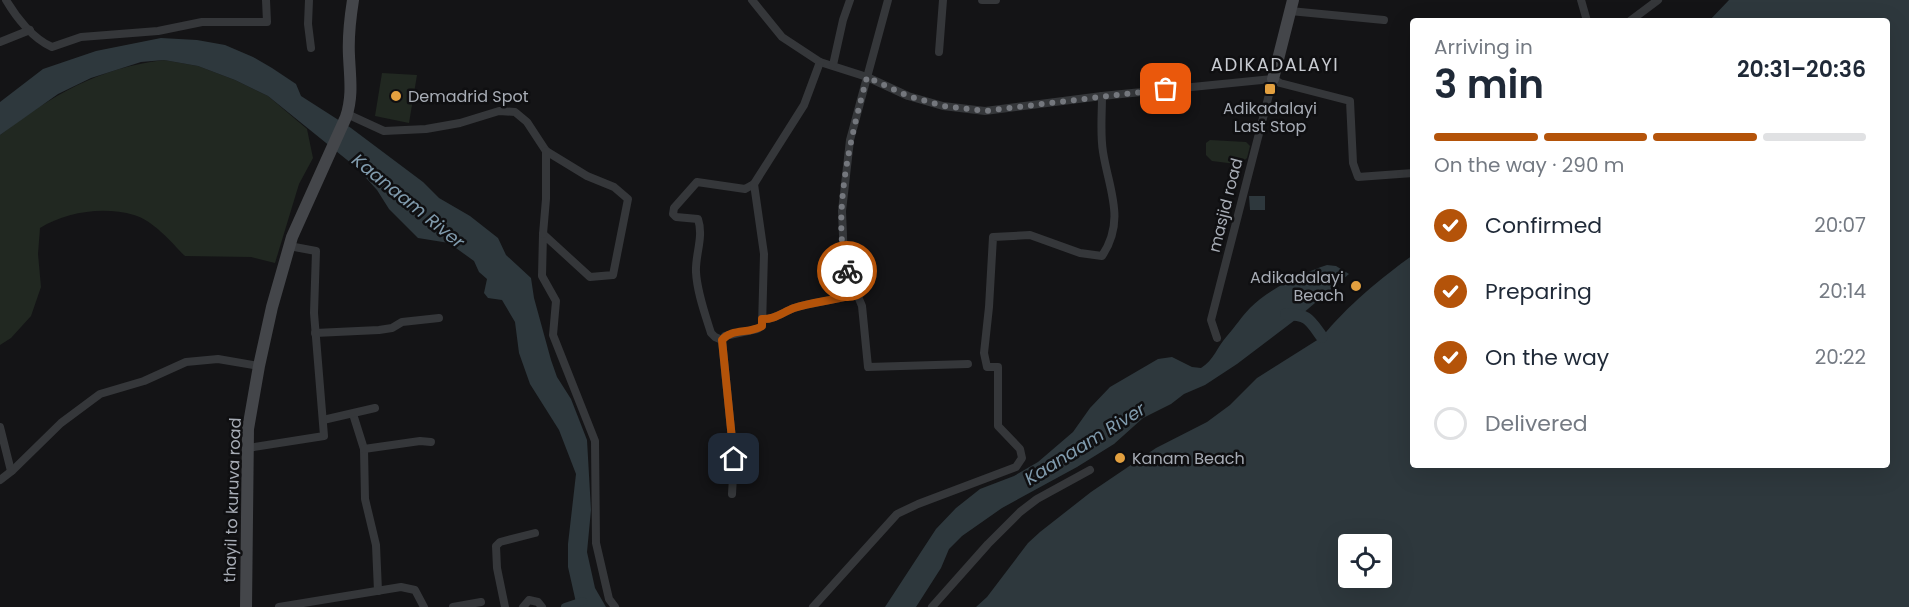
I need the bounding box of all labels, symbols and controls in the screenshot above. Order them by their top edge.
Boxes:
text: Arriving in [1434,33,1533,61]
district label: ADIKADALAYI [1211,52,1339,77]
text: 20:31–20:36 [1737,54,1866,85]
text: 3 min [1434,57,1544,112]
pin [1140,63,1191,114]
icon: bag [1149,72,1182,105]
marker: Adikadalayi Last Stop [1263,82,1277,96]
place label: Demadrid Spot [408,85,529,108]
marker: Demadrid Spot [389,89,403,103]
place label: Adikadalayi Last Stop [1223,97,1317,138]
water label: Kaanaam River [347,147,471,255]
text: On the way · 290 m [1434,151,1624,179]
street label: masjid road [1203,156,1248,255]
icon: check [1434,209,1467,242]
text: Confirmed [1485,210,1602,241]
text: 20:07 [1814,211,1866,239]
courier [817,241,877,301]
icon: bike [831,255,864,288]
place label: Adikadalayi Beach [1250,266,1344,307]
icon: check [1434,275,1467,308]
text: Preparing [1485,276,1592,307]
text: 20:14 [1819,277,1866,305]
marker: Adikadalayi Beach [1349,279,1363,293]
icon: check [1434,341,1467,374]
text: On the way [1485,342,1609,373]
text: 20:22 [1815,343,1866,371]
water label: Kaanaam River [1019,396,1151,491]
text: Delivered [1485,408,1588,439]
street label: thayil to kuruva road [218,417,247,583]
pin [708,433,759,484]
icon: home [717,442,750,475]
place label: Kanam Beach [1132,447,1245,470]
marker: Kanam Beach [1113,451,1127,465]
map controls [1338,534,1392,588]
button: locate [1338,534,1392,588]

